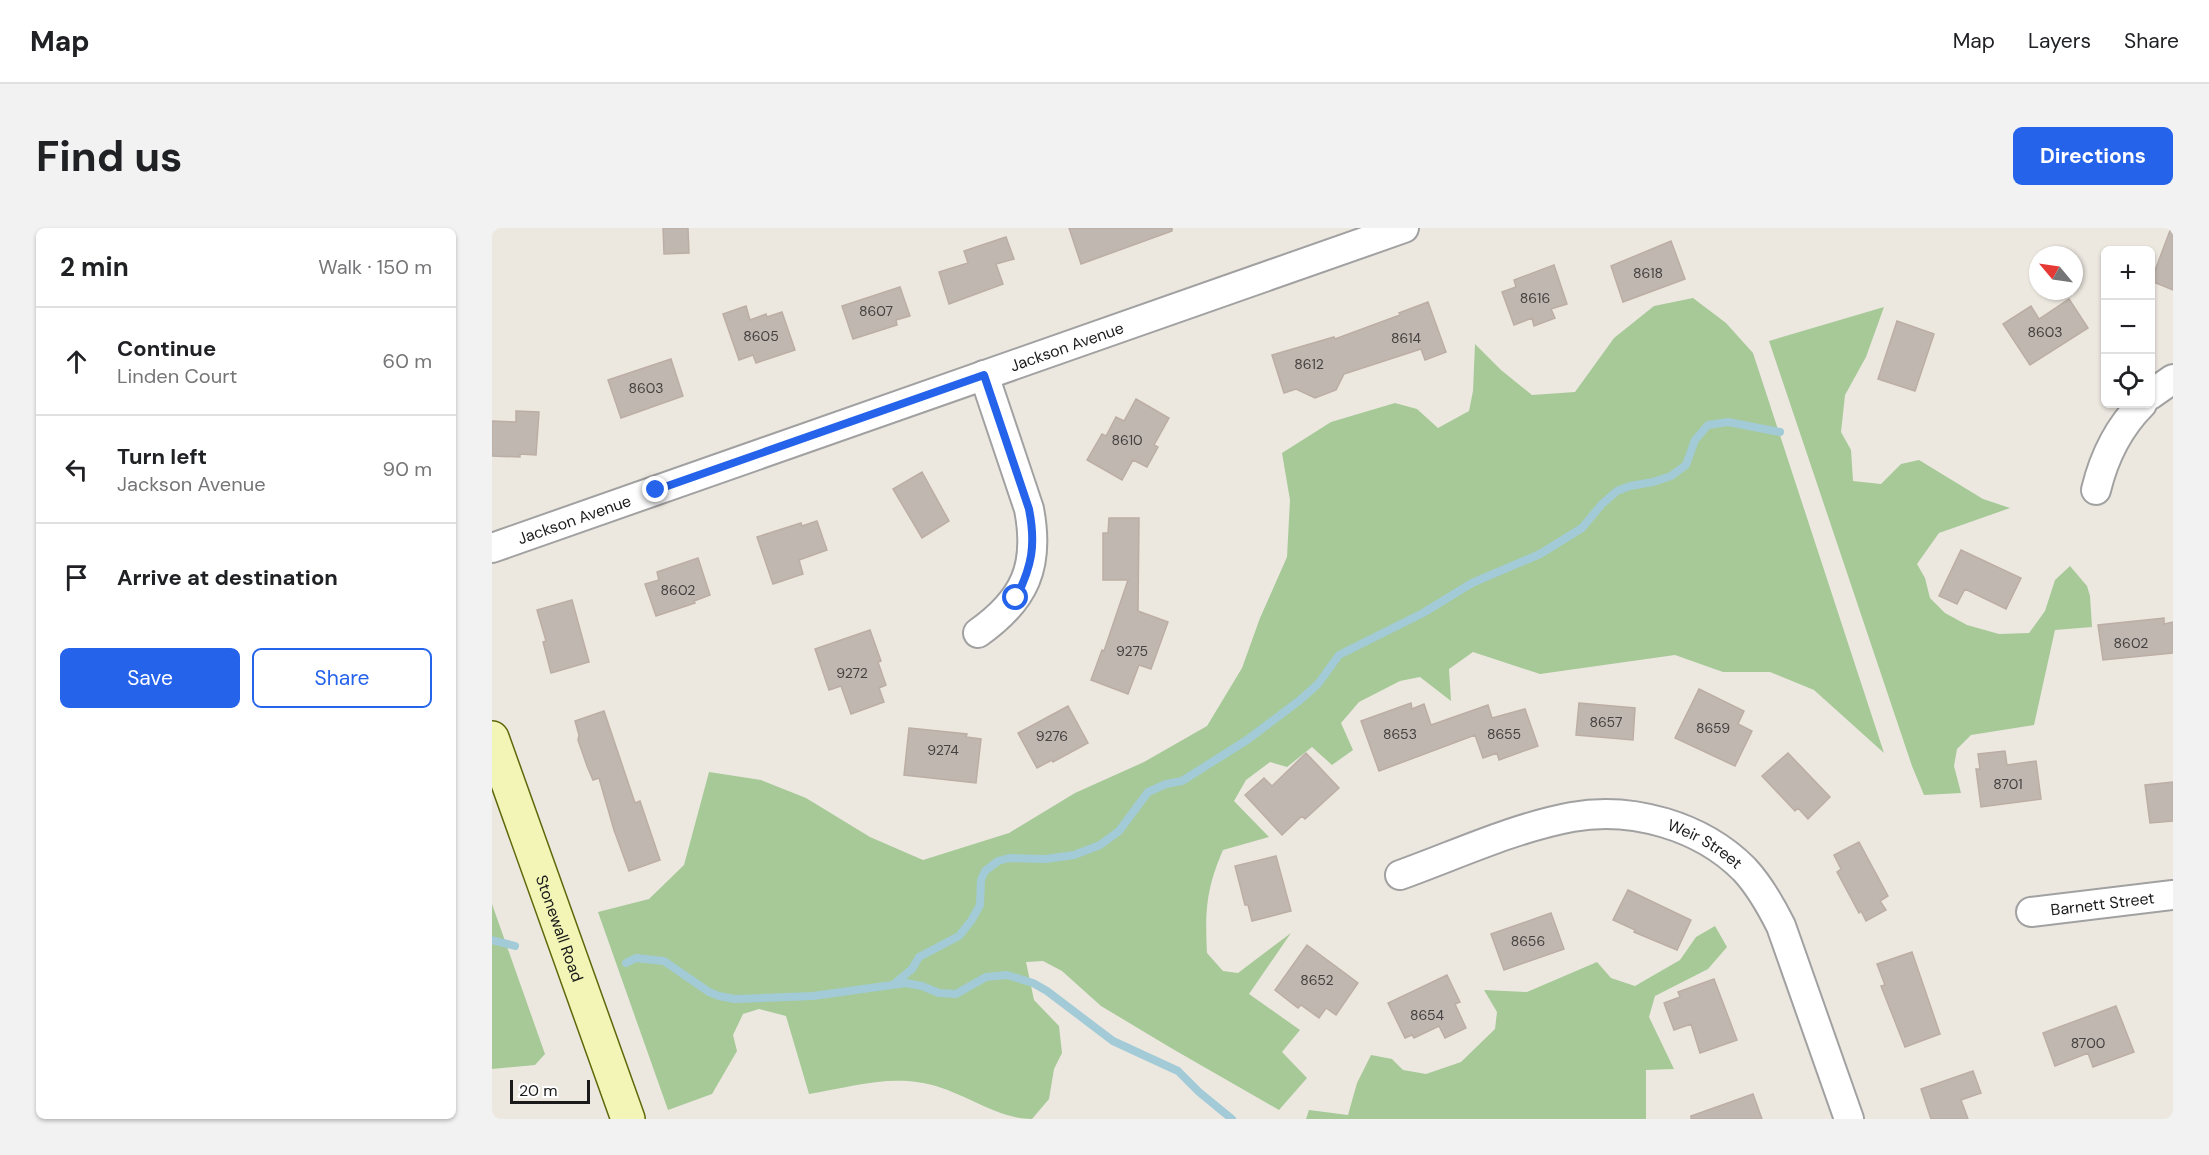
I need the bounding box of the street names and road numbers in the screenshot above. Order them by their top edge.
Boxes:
street label: Jackson Avenue [1007,317,1126,376]
street label: Jackson Avenue [515,490,634,549]
street label: Weir Street [1665,814,1747,873]
street label: Stonewall Road [531,872,588,985]
street label: Barnett Street [2049,887,2156,921]

